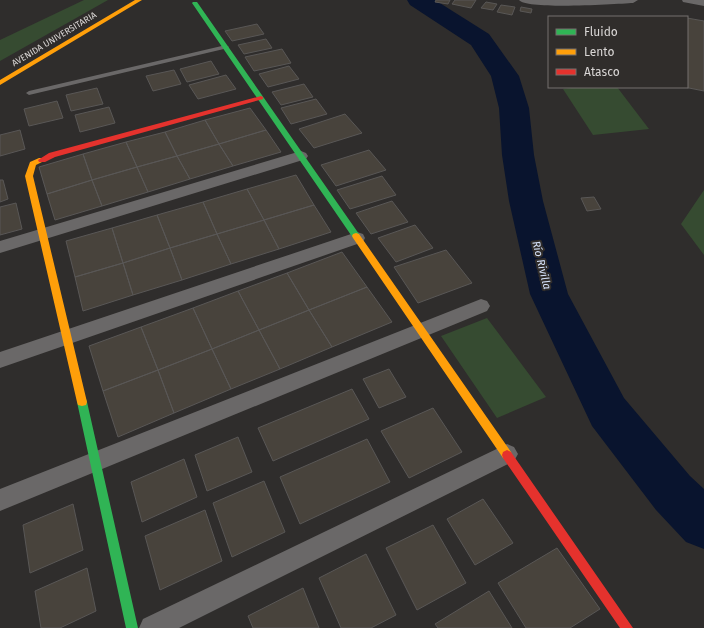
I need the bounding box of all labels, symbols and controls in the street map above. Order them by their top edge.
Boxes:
street label: AVENIDA UNIVERSITARIA [10,9,99,68]
legend [548,16,688,88]
text: Fluido [584,25,618,39]
text: Lento [584,45,614,59]
text: Atasco [584,65,620,79]
water label: Río Rivilla [529,240,554,291]

